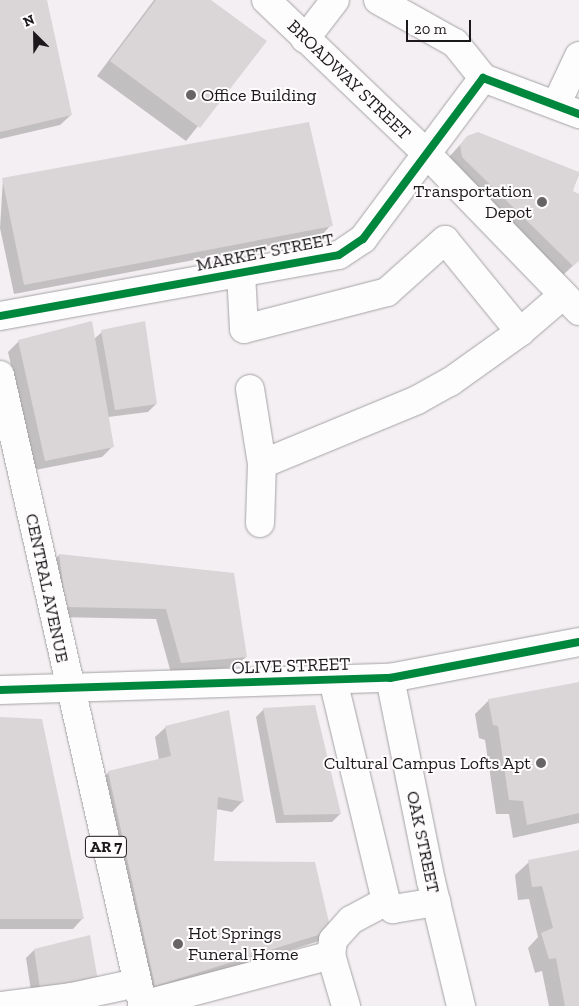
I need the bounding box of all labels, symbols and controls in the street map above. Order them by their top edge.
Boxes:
north arrow [10,10,60,60]
scale bar [409,10,474,42]
text: N [21,11,37,31]
street label: BROADWAY STREET [283,15,415,145]
text: 20 m [414,20,447,38]
place label: Office Building [201,84,316,106]
marker: Office Building [185,89,197,101]
place label: Transportation Depot [413,181,532,223]
marker: Transportation Depot [536,196,548,208]
street label: MARKET STREET [194,228,336,276]
street label: CENTRAL AVENUE [21,511,73,665]
street label: OLIVE STREET [231,653,351,679]
place label: Cultural Campus Lofts Apt [323,752,531,774]
marker: Cultural Campus Lofts Apt [535,757,547,769]
street label: OAK STREET [402,789,444,895]
road number: AR 7 [85,834,127,860]
place label: Hot Springs Funeral Home [188,923,298,966]
marker: Hot Springs Funeral Home [172,938,184,950]

